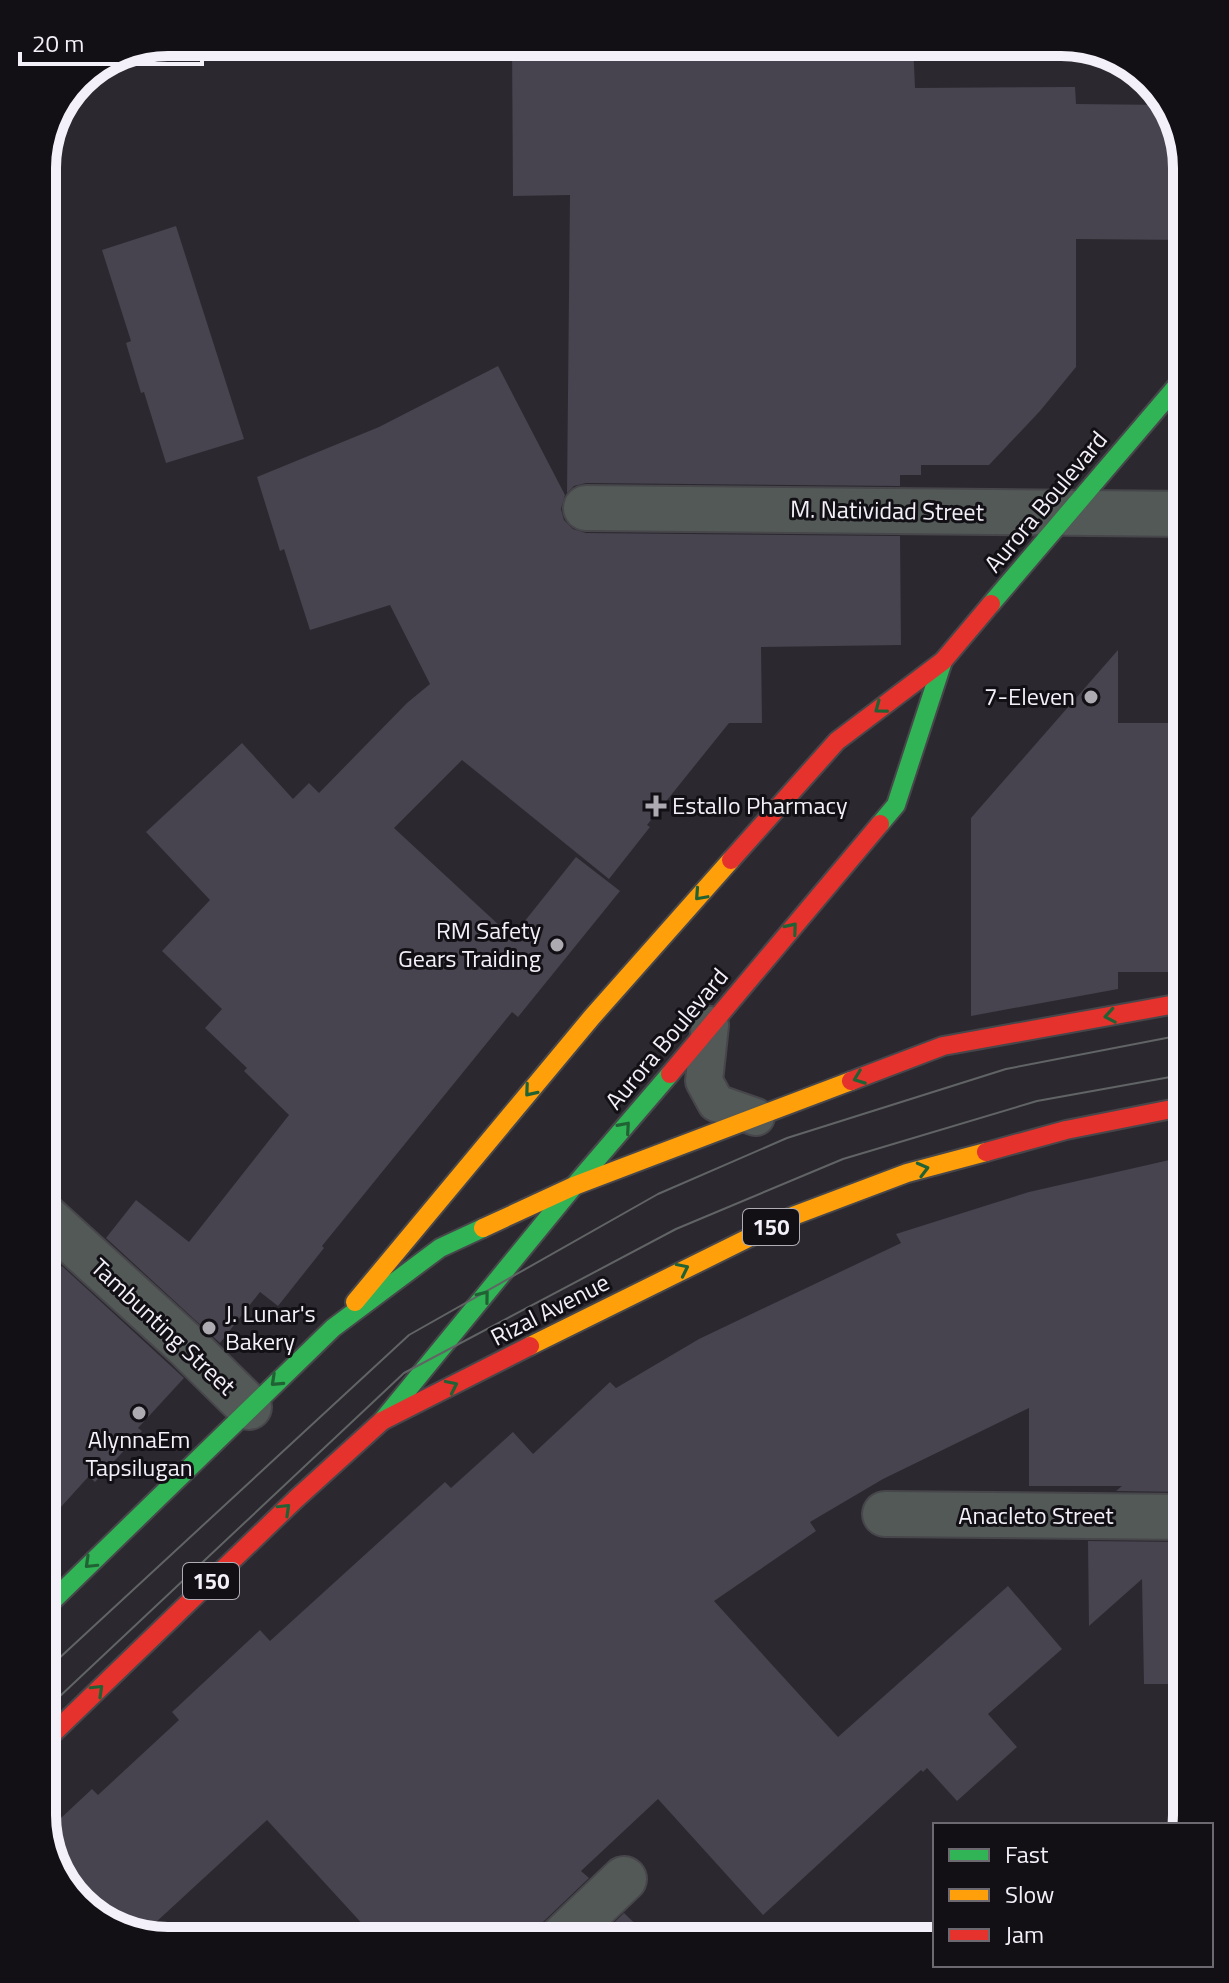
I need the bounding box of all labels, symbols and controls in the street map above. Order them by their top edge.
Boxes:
scale bar [20,16,202,66]
text: 20 m [32,25,84,61]
street label: Aurora Boulevard [975,423,1115,580]
street label: M. Natividad Street [790,490,985,530]
place label: 7-Eleven [984,678,1075,714]
marker: 7-Eleven [1082,688,1100,706]
one-way arrow [875,699,889,713]
place label: Estallo Pharmacy [672,787,848,823]
marker: Estallo Pharmacy [647,797,665,815]
one-way arrow [696,885,710,900]
place label: RM Safety Gears Traiding [398,912,541,976]
one-way arrow [782,922,797,937]
marker: RM Safety Gears Traiding [548,936,566,954]
street label: Aurora Boulevard [596,960,736,1117]
one-way arrow [1103,1007,1117,1024]
one-way arrow [853,1068,867,1085]
one-way arrow [525,1082,540,1096]
one-way arrow [615,1122,630,1137]
one-way arrow [916,1162,930,1178]
road number: 150 [743,1209,799,1245]
street label: Tambunting Street [83,1249,245,1404]
one-way arrow [675,1263,690,1279]
street label: Rizal Avenue [484,1264,615,1354]
one-way arrow [474,1290,489,1305]
place label: J. Lunar's Bakery [225,1295,316,1359]
marker: J. Lunar's Bakery [200,1319,218,1337]
one-way arrow [271,1372,285,1387]
one-way arrow [443,1381,458,1396]
marker: AlynnaEm Tapsilugan [130,1404,148,1422]
place label: AlynnaEm Tapsilugan [85,1421,193,1485]
street label: Anacleto Street [958,1497,1114,1533]
one-way arrow [276,1504,290,1518]
one-way arrow [85,1554,99,1569]
road number: 150 [183,1563,239,1599]
one-way arrow [89,1685,103,1699]
legend [933,1823,1213,1967]
text: Fast [1005,1836,1049,1872]
text: Slow [1005,1876,1054,1912]
text: Jam [1005,1916,1044,1952]

